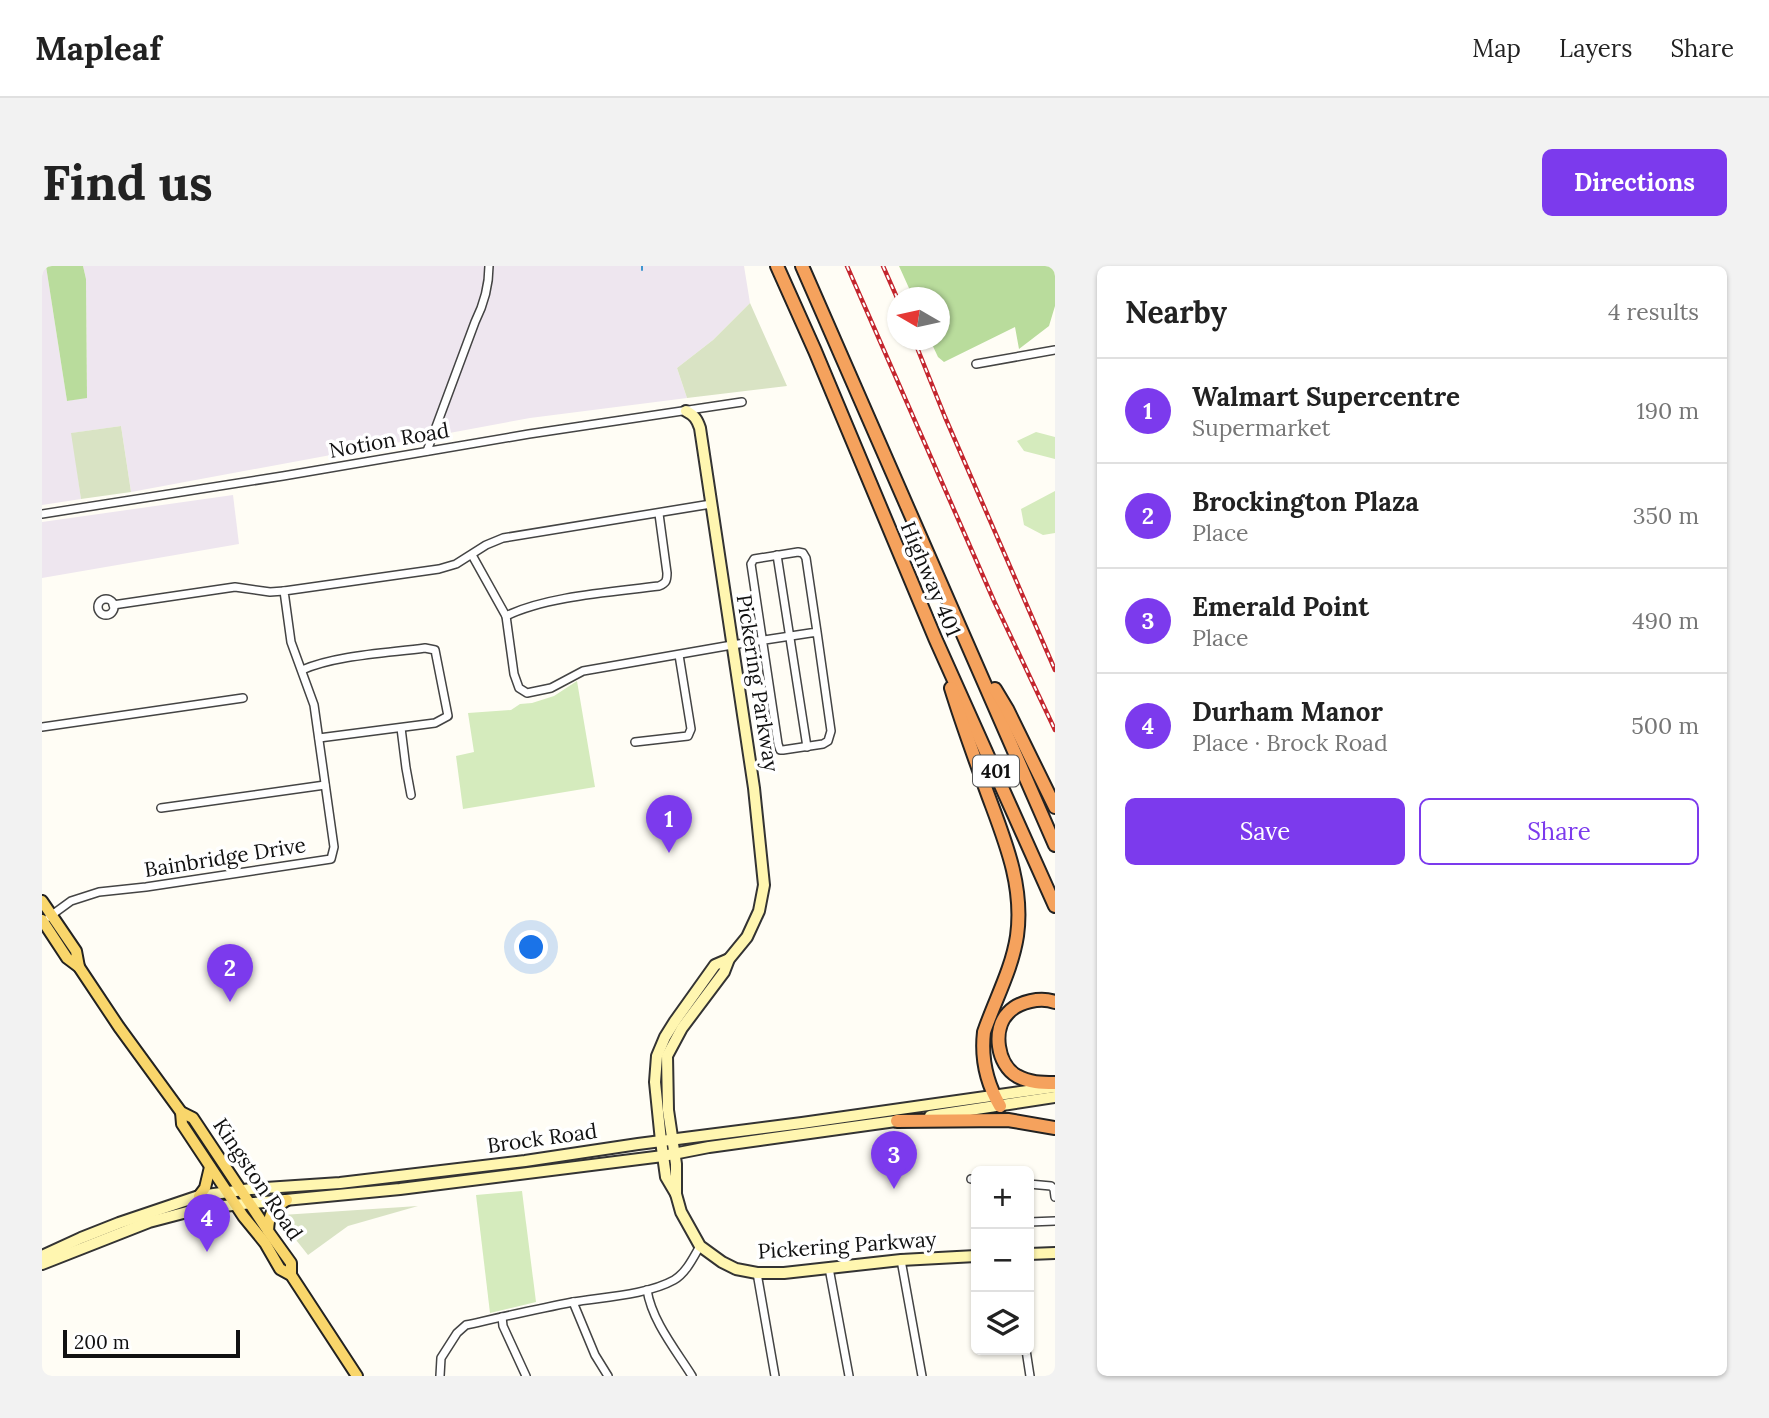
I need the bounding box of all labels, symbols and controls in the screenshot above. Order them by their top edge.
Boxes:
text: Mapleaf [35,27,161,69]
text: Map [1472,33,1521,64]
text: Layers [1559,33,1632,64]
text: Share [1670,33,1734,64]
button: Directions [1542,149,1727,216]
text: Find us [42,151,213,213]
north arrow [887,287,950,350]
text: Nearby [1125,293,1227,331]
text: 4 results [1608,297,1699,326]
text: Walmart Supercentre [1192,380,1460,413]
text: 1 [1143,396,1153,425]
text: 190 m [1636,396,1699,425]
text: Supermarket [1192,413,1330,442]
street label: Notion Road [327,416,451,464]
text: Brockington Plaza [1192,485,1419,518]
text: 2 [1142,501,1154,530]
text: 350 m [1633,501,1699,530]
street label: Highway 401 [895,517,967,641]
text: Place [1192,518,1249,547]
text: Emerald Point [1192,590,1369,623]
street label: Pickering Parkway [731,592,785,774]
text: 3 [1142,606,1154,635]
text: 490 m [1632,606,1699,635]
text: Place [1192,623,1249,652]
text: Durham Manor [1192,695,1383,728]
text: 4 [1142,711,1154,740]
text: 500 m [1631,711,1699,740]
text: Place · Brock Road [1192,728,1388,757]
road number: 401 [973,756,1019,786]
pin: 1 [646,795,692,853]
button: Save [1125,798,1405,865]
button: Share [1419,798,1699,865]
street label: Bainbridge Drive [142,831,308,883]
your location [514,930,548,964]
pin: 2 [207,944,253,1002]
street label: Kingston Road [207,1113,309,1245]
street label: Brock Road [485,1117,599,1159]
pin: 3 [871,1131,917,1189]
map controls [971,1166,1034,1355]
button: + [971,1166,1034,1229]
pin: 4 [184,1194,230,1252]
street label: Pickering Parkway [757,1225,937,1265]
button: − [971,1229,1034,1292]
button: layers [971,1292,1034,1355]
scale bar [63,1327,240,1359]
text: 200 m [74,1330,130,1354]

